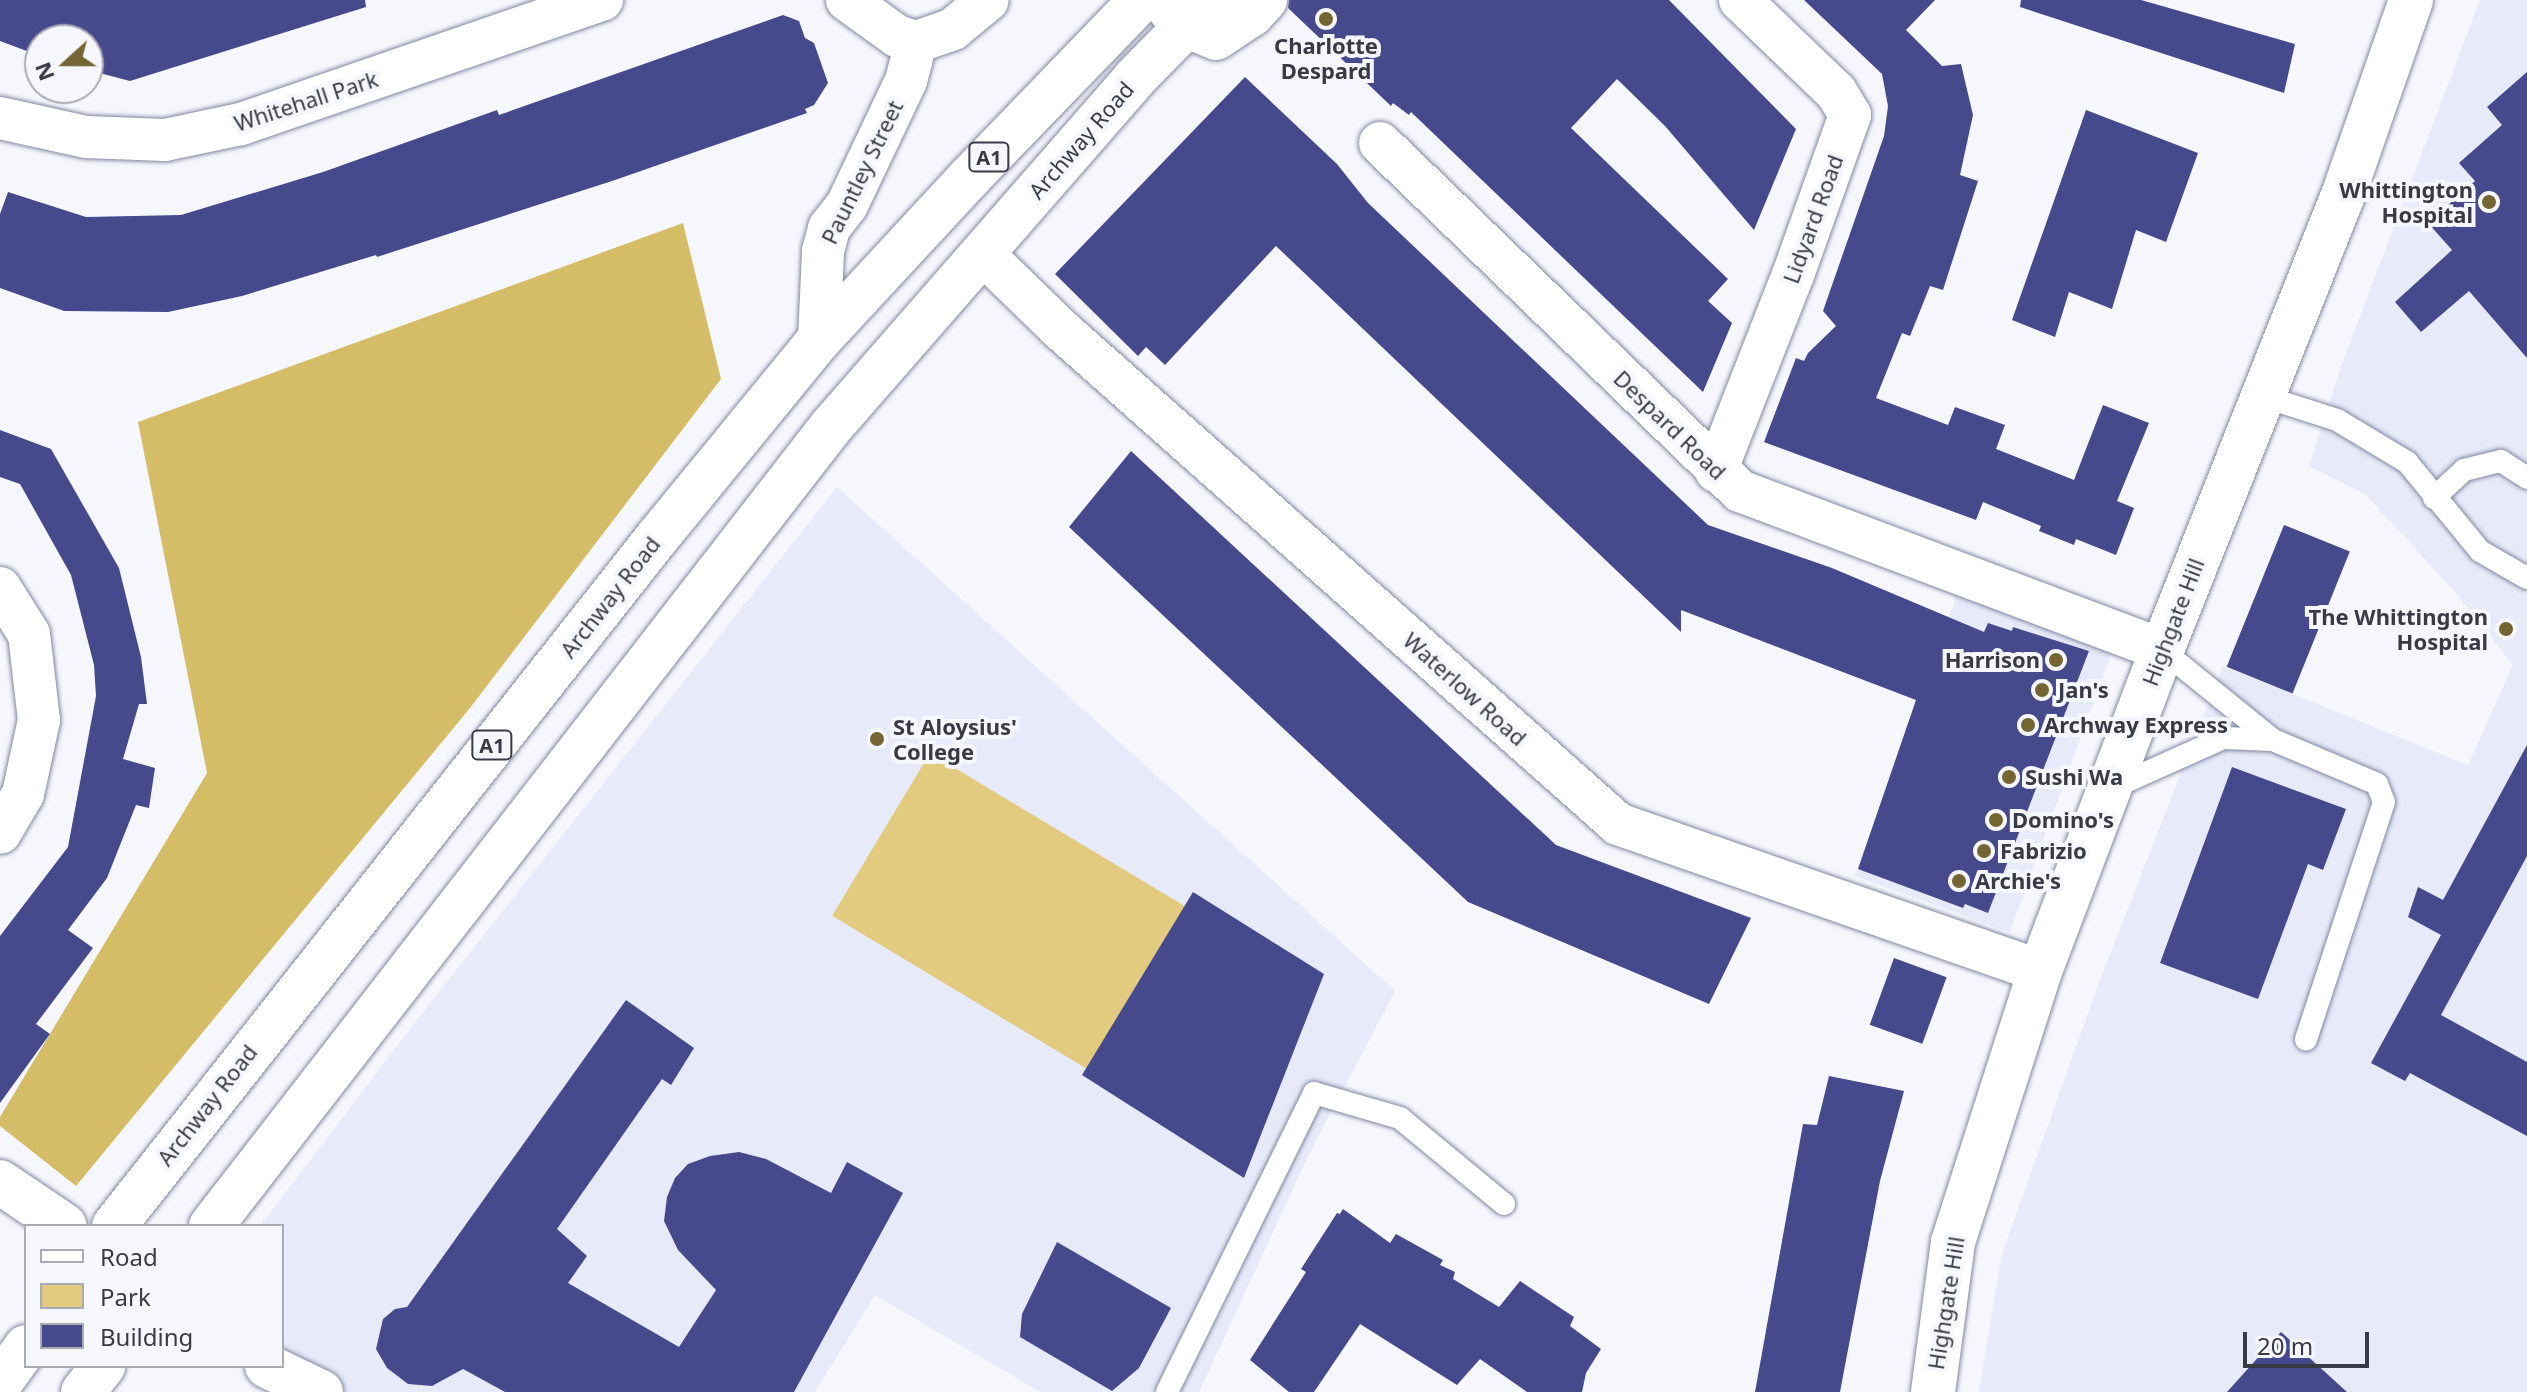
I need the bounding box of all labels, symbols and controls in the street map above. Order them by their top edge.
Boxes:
marker: Charlotte Despard [1317,10,1335,28]
north arrow [24,24,104,104]
place label: Charlotte Despard [1274,32,1378,84]
text: N [26,58,61,86]
street label: Whitehall Park [231,65,381,137]
street label: Archway Road [1023,76,1139,204]
street label: Pauntley Street [816,96,908,248]
road number: A1 [967,141,1011,173]
street label: Lidyard Road [1777,151,1849,287]
place label: Whittington Hospital [2339,176,2473,228]
marker: Whittington Hospital [2480,193,2498,211]
street label: Despard Road [1608,365,1732,485]
street label: Archway Road [555,531,665,663]
street label: Highgate Hill [2137,555,2209,689]
place label: The Whittington Hospital [2309,603,2488,654]
marker: The Whittington Hospital [2495,618,2517,640]
street label: Waterlow Road [1398,627,1532,751]
place label: Harrison [1945,647,2040,673]
marker: Harrison [2047,651,2065,669]
place label: Jan's [2058,677,2109,703]
marker: Jan's [2033,681,2051,699]
place label: Archway Express [2044,712,2228,738]
place label: St Aloysius' College [893,713,1017,764]
marker: Archway Express [2019,716,2037,734]
road number: A1 [470,729,514,761]
marker: St Aloysius' College [868,730,886,748]
place label: Sushi Wa [2025,764,2123,790]
marker: Sushi Wa [2000,768,2018,786]
place label: Domino's [2012,807,2114,833]
marker: Domino's [1987,811,2005,829]
place label: Fabrizio [2000,838,2087,864]
marker: Fabrizio [1975,842,1993,860]
place label: Archie's [1975,868,2061,894]
marker: Archie's [1950,872,1968,890]
street label: Archway Road [152,1039,262,1171]
legend [24,1224,284,1368]
street label: Highgate Hill [1922,1235,1970,1371]
text: Road [100,1240,158,1273]
text: Park [100,1280,151,1313]
scale bar [2247,1316,2373,1366]
text: Building [100,1320,193,1353]
text: 20 m [2257,1329,2313,1362]

